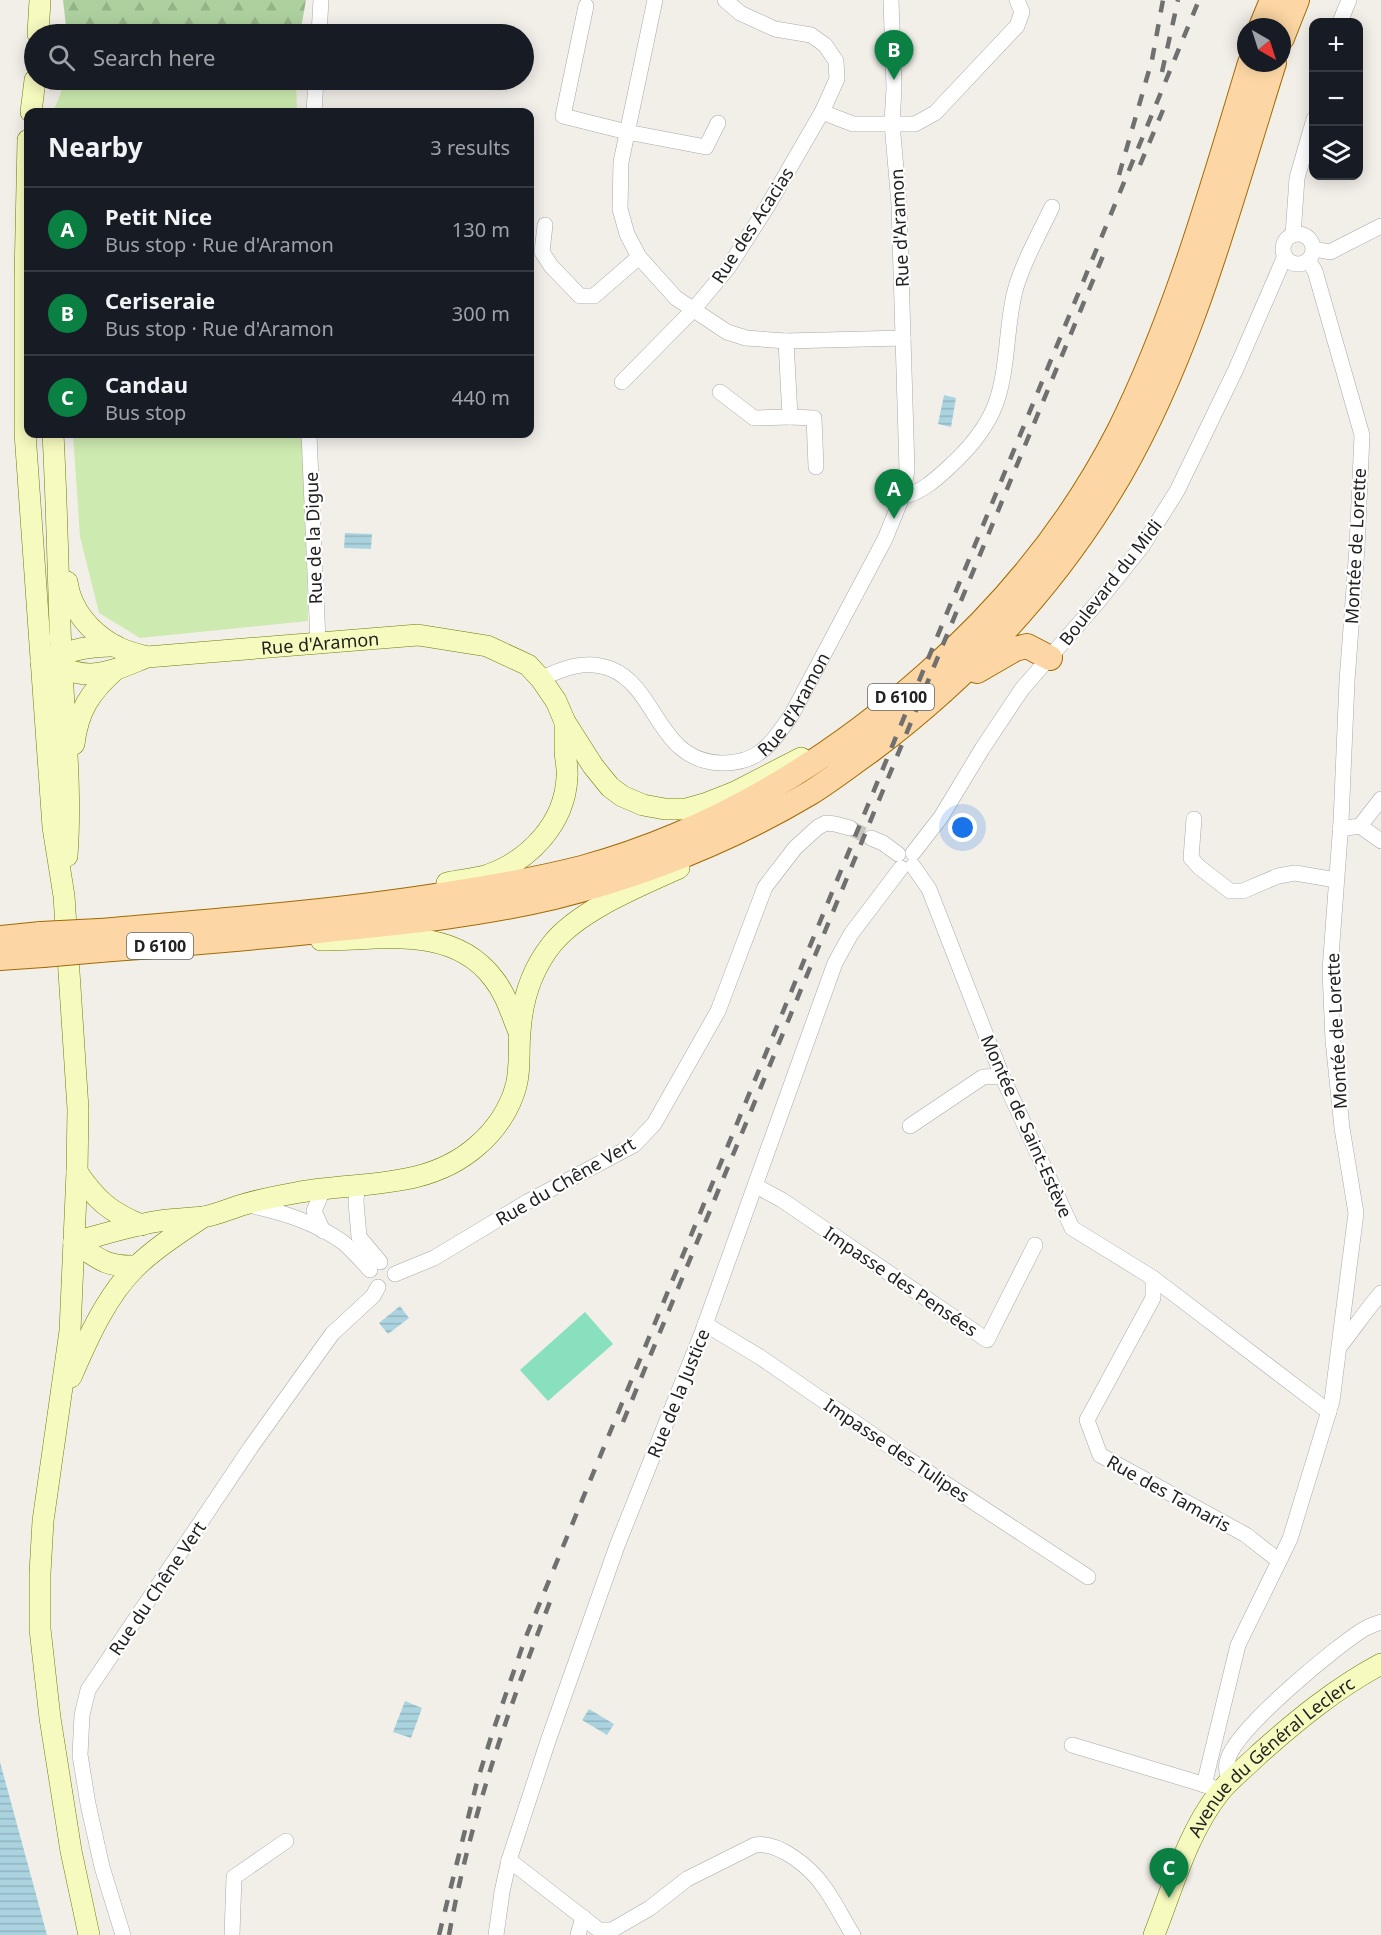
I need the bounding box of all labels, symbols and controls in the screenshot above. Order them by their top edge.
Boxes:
north arrow [1237,18,1291,72]
map controls [1309,18,1363,180]
button: + [1309,18,1363,72]
search box [24,24,534,90]
pin: B [874,31,914,80]
icon: search [45,41,78,74]
text: Search here [93,42,215,72]
button: − [1309,72,1363,126]
button: layers [1309,126,1363,180]
text: Nearby [48,129,143,165]
text: 3 results [430,134,510,161]
street label: Rue des Acacias [705,162,799,288]
street label: Rue d'Aramon [884,168,914,288]
text: Petit Nice [105,201,212,231]
text: A [61,216,74,243]
text: 130 m [452,216,510,243]
text: Bus stop · Rue d'Aramon [105,231,334,258]
text: Ceriseraie [105,285,215,315]
text: B [61,300,74,327]
text: 300 m [452,300,510,327]
text: Bus stop · Rue d'Aramon [105,315,334,342]
text: Candau [105,369,188,399]
text: C [61,384,74,411]
text: 440 m [452,384,510,411]
text: Bus stop [105,399,186,426]
street label: Montée de Lorette [1339,467,1371,625]
pin: A [874,470,914,519]
street label: Rue de la Digue [299,471,327,605]
street label: Boulevard du Midi [1053,514,1167,650]
street label: Rue d'Aramon [260,626,380,660]
street label: Rue d'Aramon [752,648,835,762]
road number: D 6100 [868,684,934,710]
your location [948,813,977,842]
road number: D 6100 [127,933,193,959]
street label: Montée de Lorette [1320,952,1352,1110]
street label: Montée de Saint-Estève [976,1031,1078,1221]
street label: Rue du Chêne Vert [491,1131,639,1231]
street label: Impasse des Pensées [820,1221,982,1341]
street label: Rue de la Justice [641,1325,715,1461]
street label: Impasse des Tulipes [820,1392,974,1508]
street label: Rue des Tamaris [1103,1449,1235,1537]
street label: Rue du Chêne Vert [103,1516,211,1660]
street label: Avenue du Général Leclerc [1182,1671,1359,1841]
pin: C [1150,1848,1188,1898]

